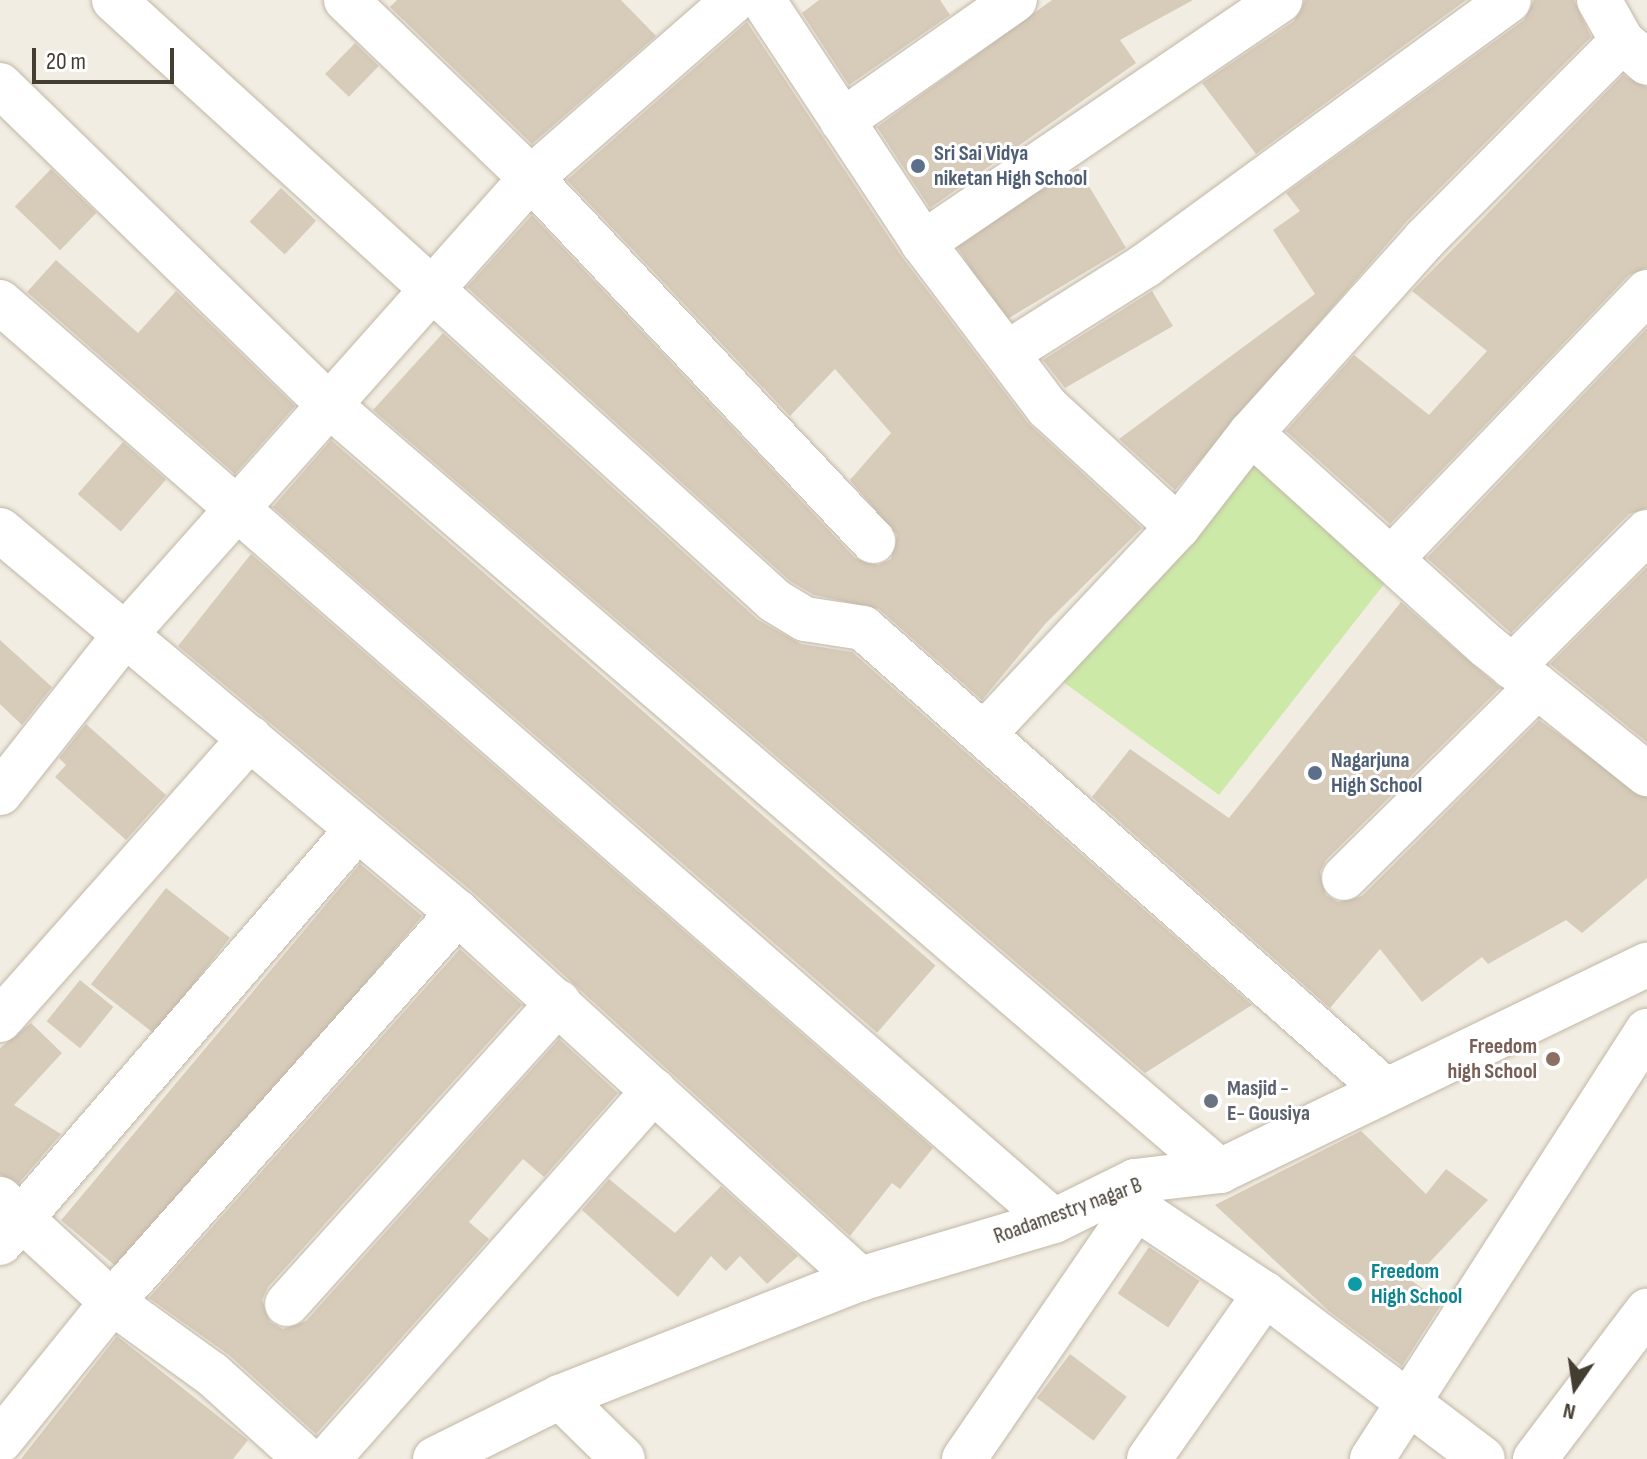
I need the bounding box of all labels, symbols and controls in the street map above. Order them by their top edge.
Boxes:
scale bar [36,32,178,82]
text: 20 m [46,47,86,76]
place label: Sri Sai Vidya niketan High School [934,140,1087,192]
marker: Sri Sai Vidya niketan High School [909,157,927,175]
place label: Nagarjuna High School [1331,747,1422,798]
marker: Nagarjuna High School [1306,764,1324,782]
place label: Freedom high School [1448,1033,1537,1084]
marker: Freedom high School [1544,1050,1562,1068]
place label: Masjid - E- Gousiya [1227,1075,1310,1126]
marker: Masjid - E- Gousiya [1202,1092,1220,1110]
street label: Roadamestry nagar B [990,1172,1146,1250]
place label: Freedom High School [1371,1258,1462,1310]
marker: Freedom High School [1346,1275,1364,1293]
north arrow [1535,1347,1615,1427]
text: N [1561,1396,1578,1425]

